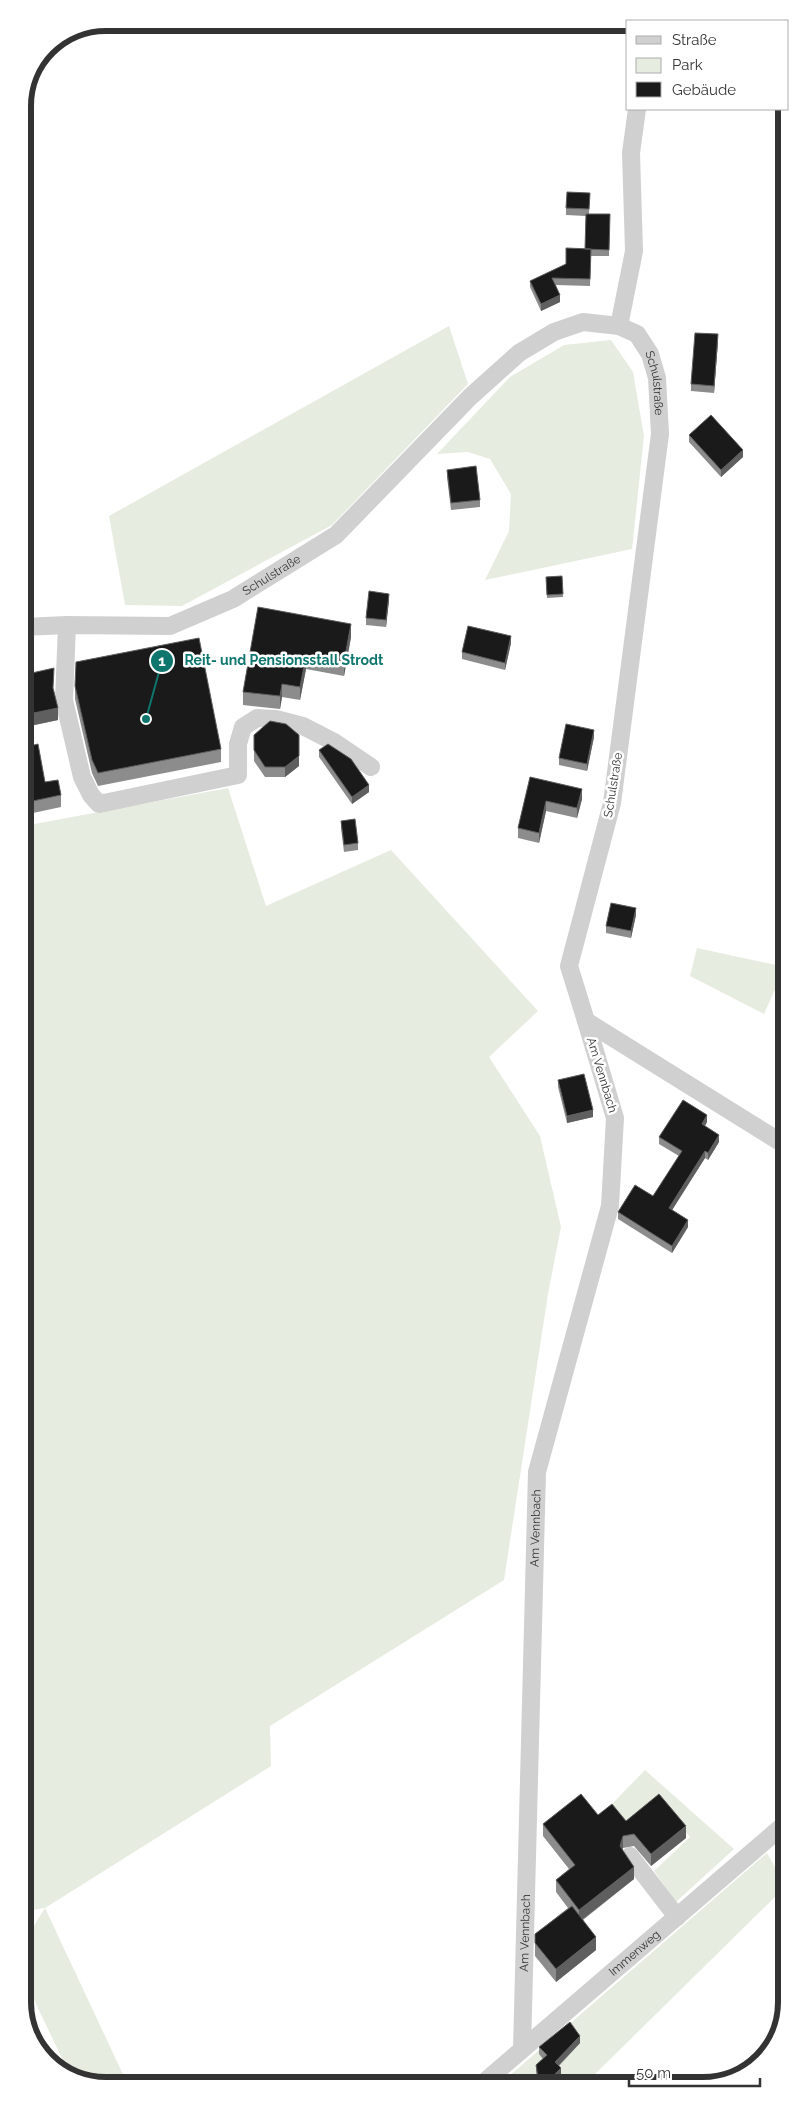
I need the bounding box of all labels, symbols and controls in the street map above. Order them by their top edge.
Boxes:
legend [626,20,789,110]
text: Straße [672,31,717,49]
text: Park [672,56,703,74]
text: Gebäude [672,81,736,99]
street label: Schulstraße [642,349,666,416]
street label: Schulstraße [240,552,303,598]
callout: Reit- und Pensionsstall Strodt [149,646,394,675]
text: 1 [158,652,166,670]
text: Reit- und Pensionsstall Strodt [185,652,384,668]
street label: Schulstraße [601,752,625,818]
street label: Am Vennbach [584,1036,620,1114]
street label: Am Vennbach [528,1489,544,1567]
street label: Am Vennbach [517,1894,533,1972]
street label: Immenweg [606,1927,663,1979]
scale bar [629,2056,760,2088]
text: 50 m [636,2064,671,2082]

